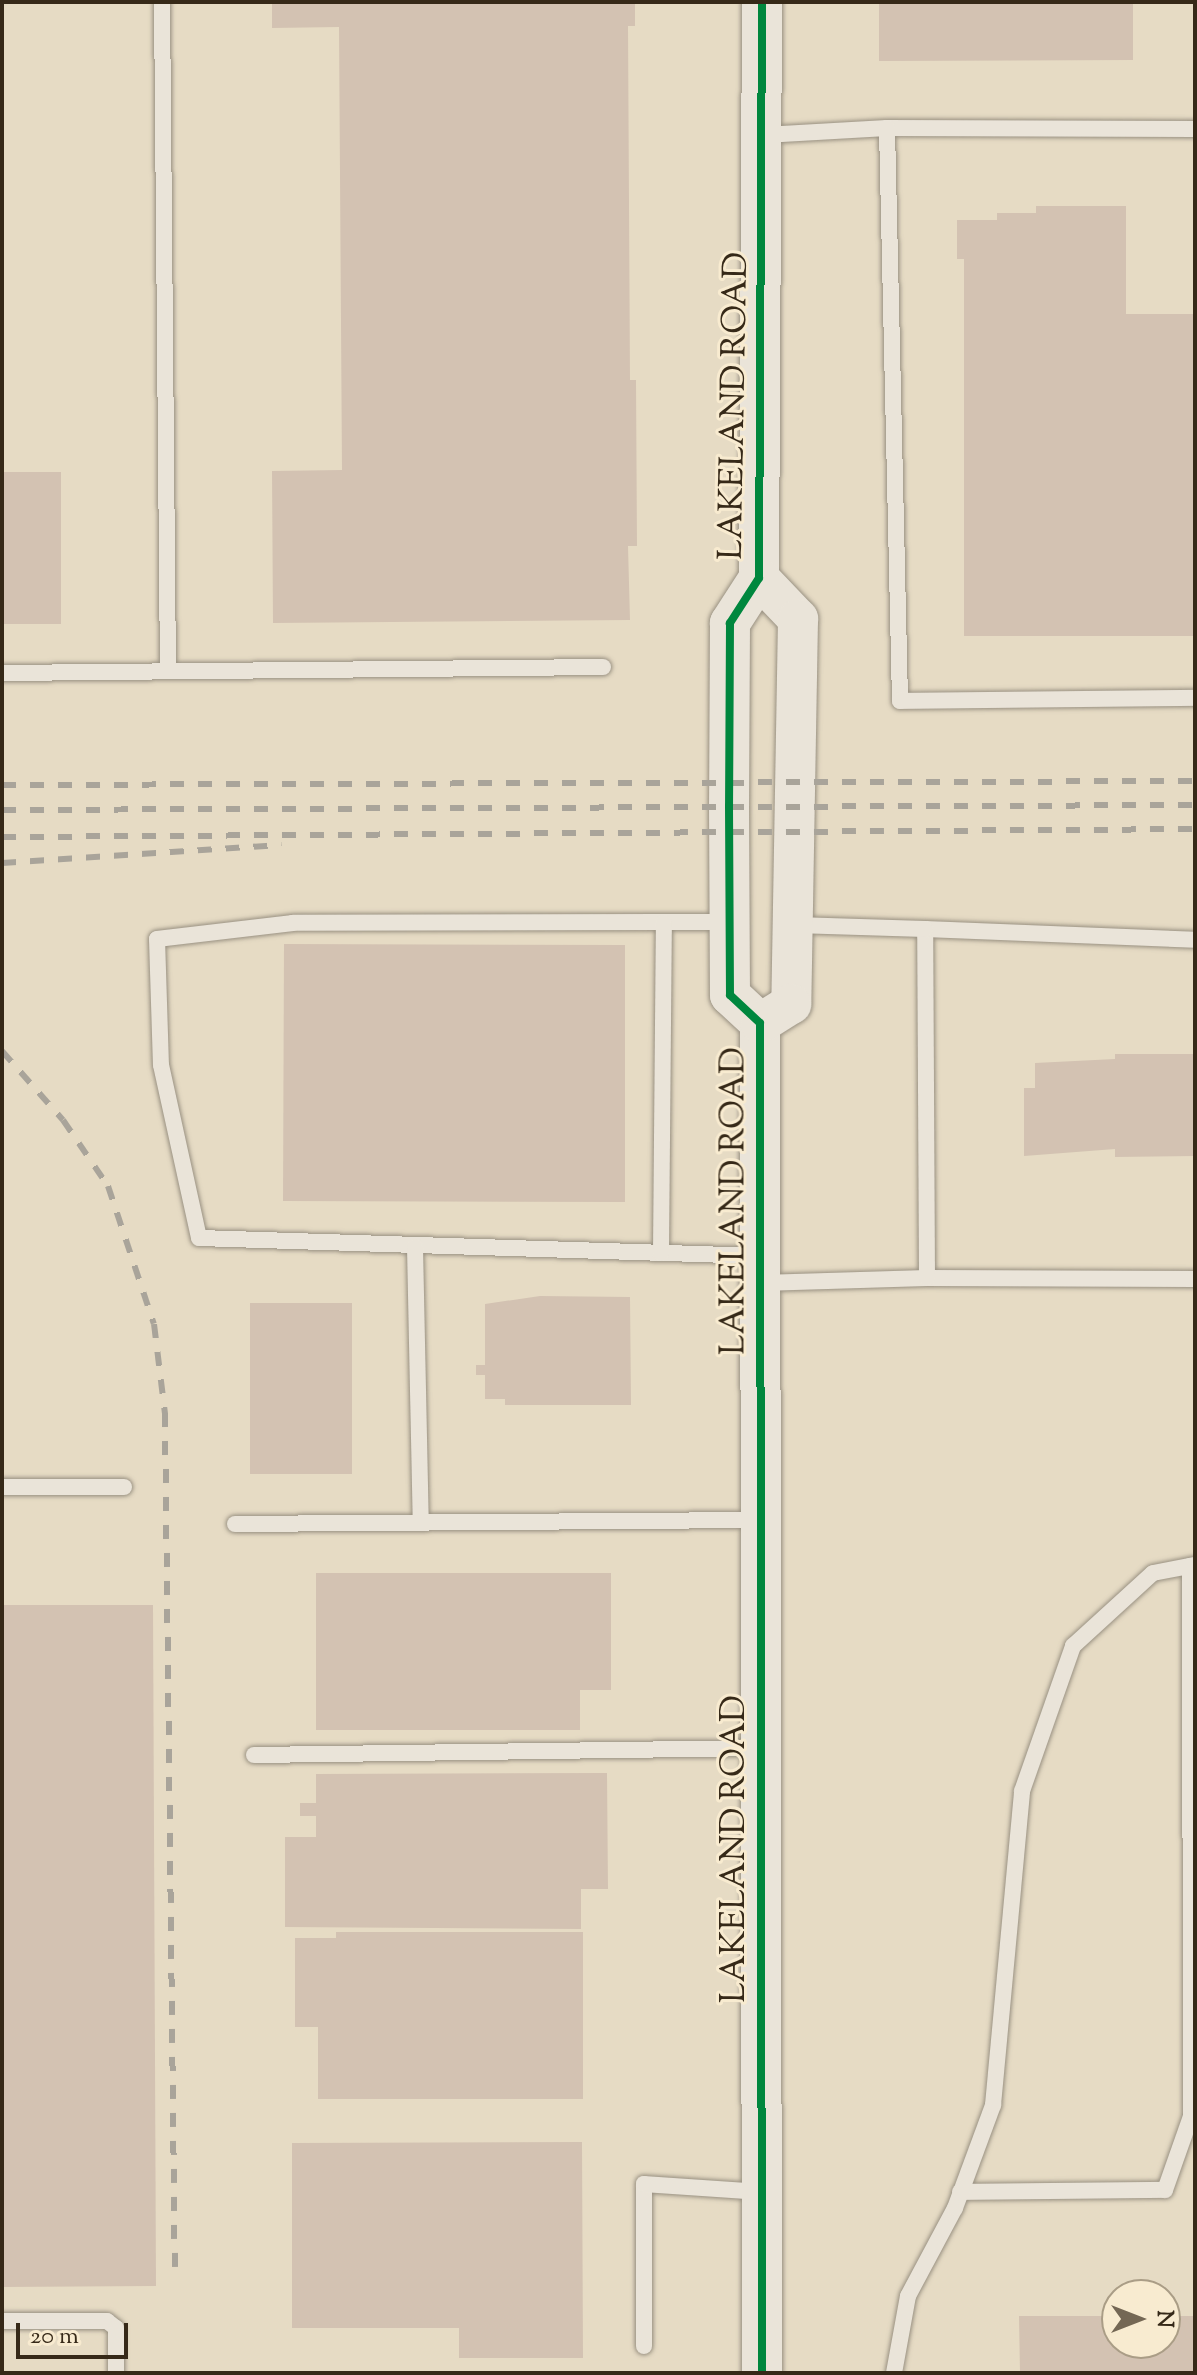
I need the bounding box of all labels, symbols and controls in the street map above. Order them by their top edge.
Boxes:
street label: LAKELAND ROAD [712,252,758,560]
street label: LAKELAND ROAD [715,1047,755,1355]
street label: LAKELAND ROAD [716,1695,756,2003]
north arrow [1101,2279,1181,2359]
scale bar [20,2307,132,2357]
text: N [1147,2310,1179,2328]
text: 20 m [30,2320,79,2354]

